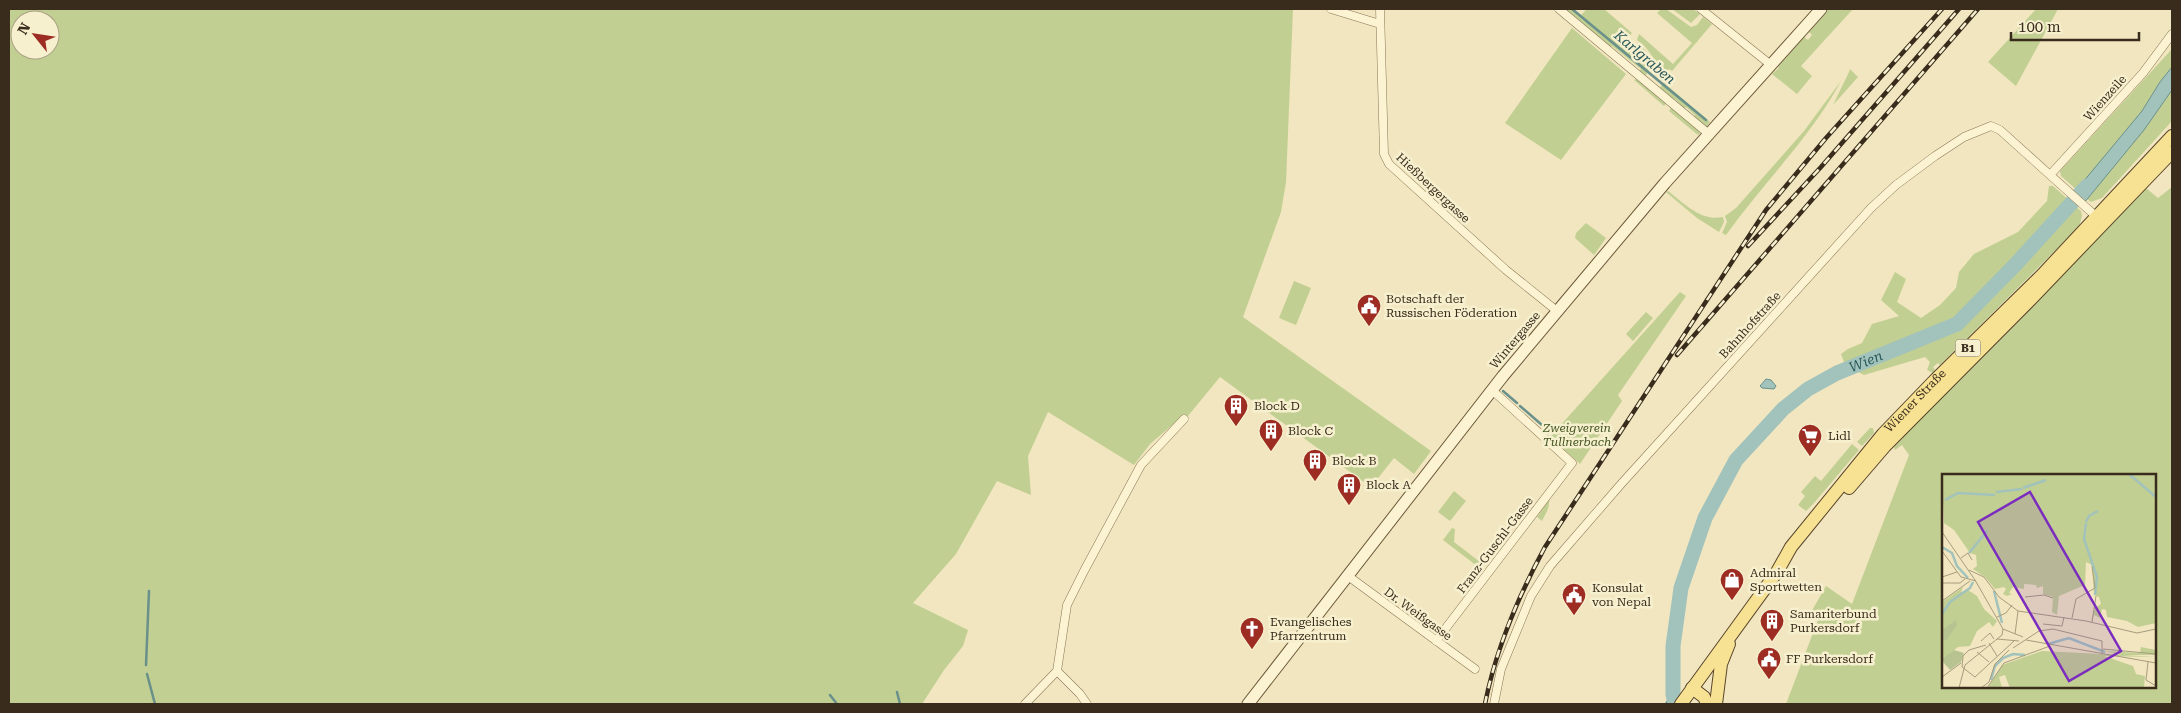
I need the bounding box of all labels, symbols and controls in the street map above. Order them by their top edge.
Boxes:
north arrow [10,10,60,60]
scale bar [2011,10,2138,42]
text: 100 m [2018,18,2061,36]
text: N [14,20,33,37]
water label: Karlgraben [1610,26,1679,87]
street label: Wienzeile [2081,72,2129,124]
street label: Hießbergergasse [1393,150,1473,226]
street label: Bahnhofstraße [1716,288,1784,361]
place label: Botschaft der Russischen Föderation [1386,292,1517,320]
public building icon: Botschaft der Russischen Föderation [1356,293,1382,327]
street label: Wintergasse [1487,308,1543,371]
road number: B1 [1956,339,1980,356]
water label: Wien [1847,347,1885,375]
street label: Wiener Straße [1882,366,1949,435]
building icon: Block D [1223,393,1249,427]
place label: Block D [1254,399,1300,413]
building icon: Block C [1258,418,1284,452]
park label: Zweigverein Tullnerbach [1542,421,1611,449]
supermarket icon: Lidl [1797,423,1823,457]
place label: Block C [1288,424,1333,438]
place label: Lidl [1828,429,1851,443]
building icon: Block B [1302,448,1328,482]
place label: Block B [1332,454,1376,468]
building icon: Block A [1336,472,1362,506]
inset map [1942,474,2156,688]
place label: Block A [1366,478,1411,492]
street label: Franz-Guschl-Gasse [1454,494,1536,596]
place label: Admiral Sportwetten [1750,566,1822,594]
shop icon: Admiral Sportwetten [1719,567,1745,601]
place label: Konsulat von Nepal [1592,581,1651,609]
public building icon: Konsulat von Nepal [1561,582,1587,616]
street label: Dr. Weißgasse [1381,585,1455,644]
place label: Samariterbund Purkersdorf [1790,607,1877,635]
building icon: Samariterbund Purkersdorf [1759,608,1785,642]
place label: Evangelisches Pfarrzentrum [1270,615,1352,643]
church icon: Evangelisches Pfarrzentrum [1239,616,1265,650]
public building icon: FF Purkersdorf [1756,646,1782,680]
place label: FF Purkersdorf [1786,652,1873,666]

